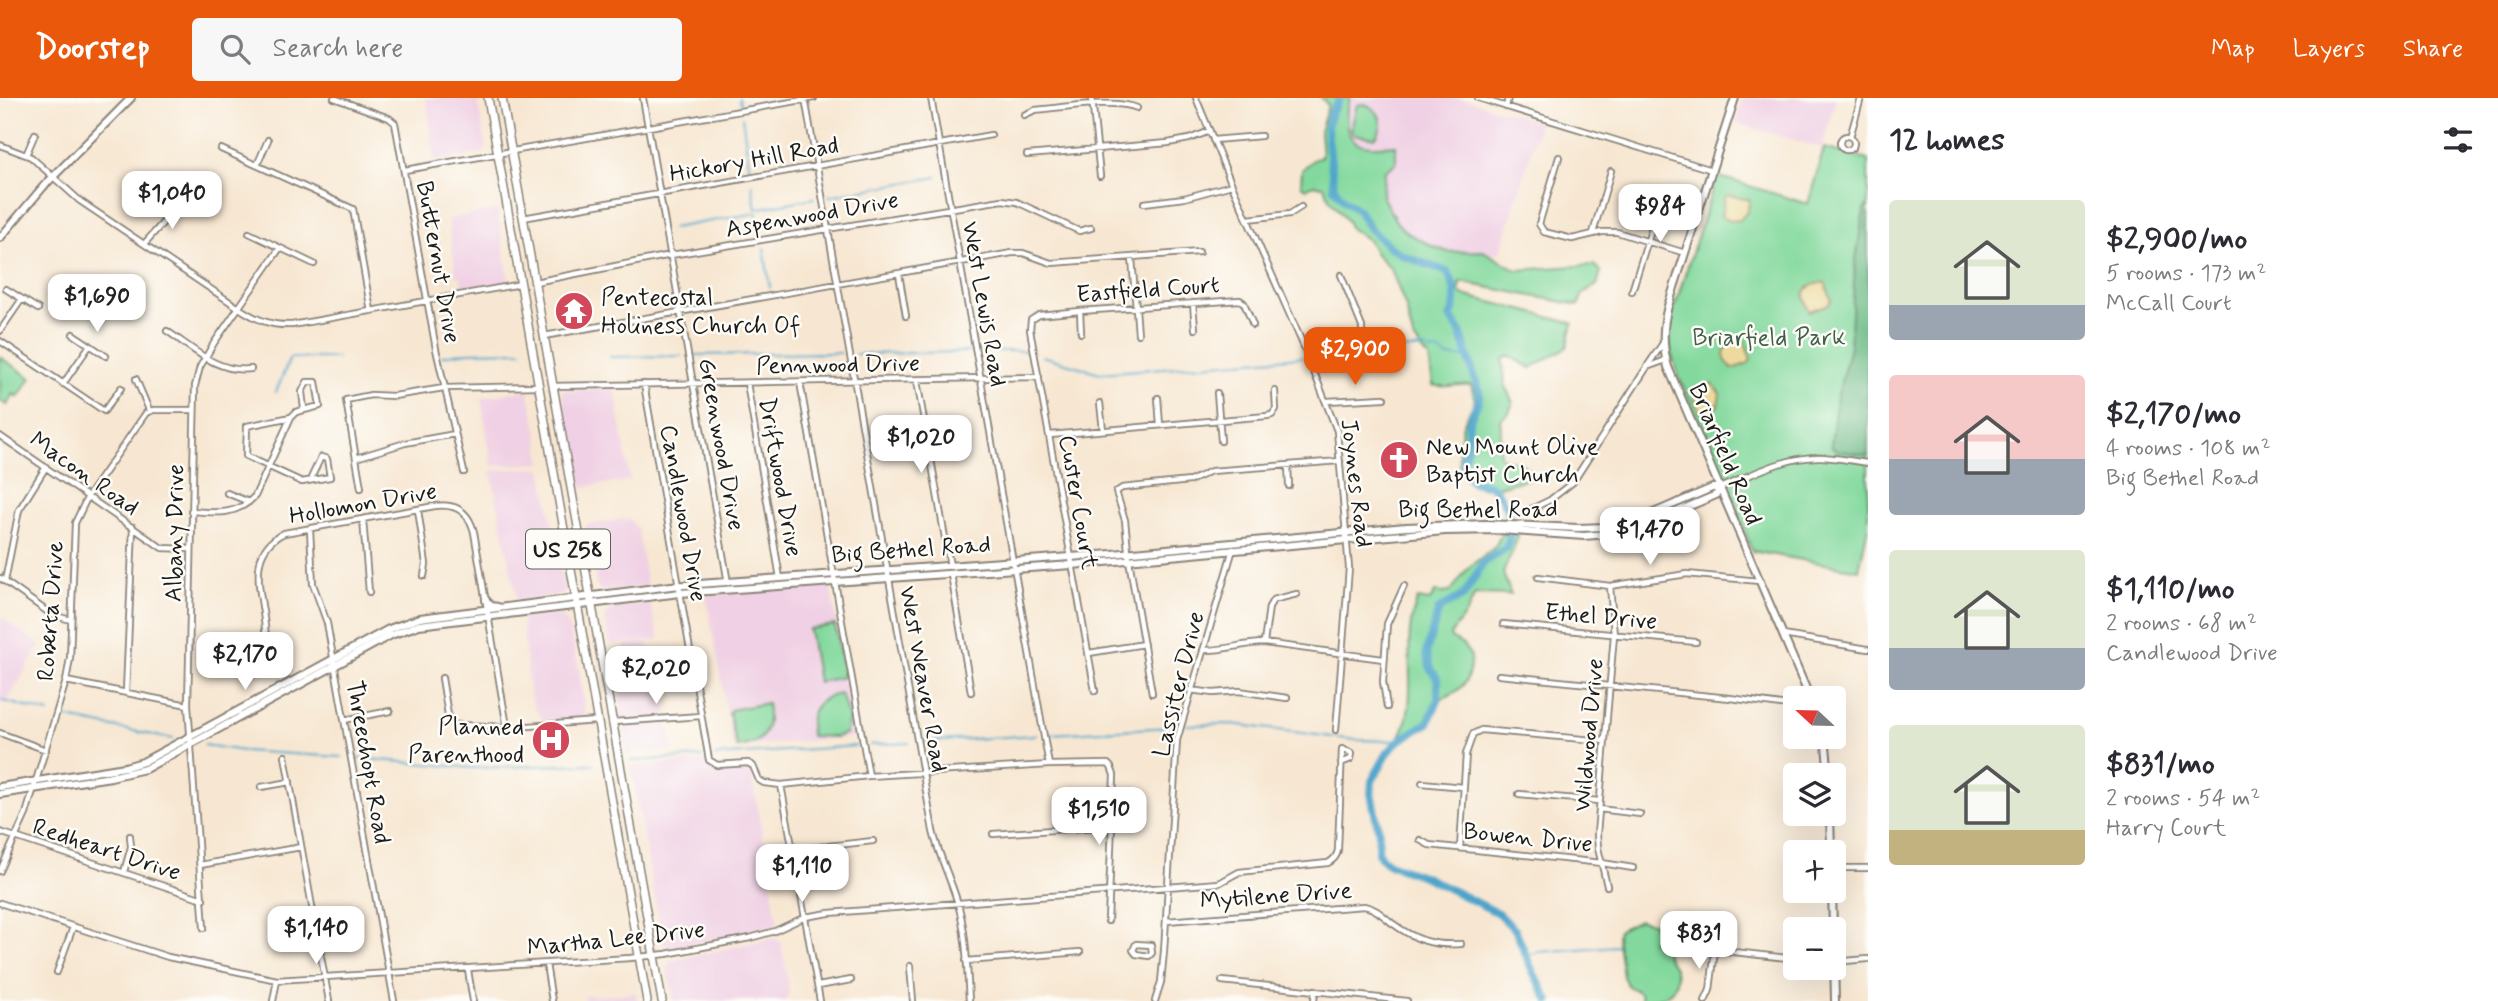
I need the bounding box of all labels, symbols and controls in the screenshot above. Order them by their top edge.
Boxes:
search box [192,18,682,81]
text: Doorstep [35,27,150,71]
icon: search [216,30,254,68]
text: Search here [272,32,403,66]
text: Map [2211,34,2255,65]
text: Layers [2293,34,2365,65]
text: Share [2403,34,2463,65]
text: 12 homes [1889,121,2005,160]
icon: filters [2439,121,2477,159]
street label: Hickory Hill Road [667,130,841,191]
pin: $1,040 [115,172,229,231]
text: $1,040 [138,179,206,209]
street label: Butternut Drive [408,179,467,346]
pin: $984 [1619,184,1701,244]
street label: Aspenwood Drive [723,185,901,246]
text: $984 [1635,192,1686,222]
street label: West Lewis Road [954,219,1013,389]
text: $2,900/mo [2106,220,2247,259]
icon: home [1945,228,2029,312]
text: 5 rooms · 173 m² [2106,259,2266,289]
street label: Eastfield Court [1076,270,1221,311]
pin: $1,690 [40,274,154,334]
text: $1,690 [64,282,130,312]
place label: Pentecostal Holiness Church Of [601,283,800,342]
text: McCall Court [2106,289,2232,319]
temple icon: Pentecostal Holiness Church Of [553,290,595,332]
park label: Briarfield Park [1692,323,1846,354]
pin: $2,900 [1298,328,1412,387]
text: $2,900 [1320,335,1390,365]
street label: Pennwood Drive [756,349,920,382]
street label: Greenwood Drive [690,356,751,533]
street label: Briarfield Road [1681,379,1768,530]
street label: Driftwood Drive [750,395,809,559]
text: $2,170/mo [2106,395,2241,434]
icon: home [1945,403,2029,487]
pin: $1,020 [864,416,978,475]
street label: Joynes Road [1332,417,1379,549]
street label: Candlewood Drive [652,422,713,604]
text: $1,020 [887,423,955,453]
street label: Macon Road [23,425,145,523]
place label: New Mount Olive Baptist Church [1426,432,1599,491]
street label: Custer Court [1050,433,1105,572]
text: 4 rooms · 108 m² [2106,434,2271,464]
church icon: New Mount Olive Baptist Church [1378,439,1420,481]
street label: Albany Drive [159,464,192,602]
text: Big Bethel Road [2106,464,2259,494]
street label: Hollomon Drive [287,476,440,533]
street label: Big Bethel Road [1398,495,1558,529]
pin: $1,470 [1593,508,1707,567]
text: $1,470 [1616,515,1684,545]
street label: Big Bethel Road [830,529,992,575]
road number: US 258 [526,530,610,569]
street label: Roberta Drive [31,540,72,682]
text: $1,110/mo [2106,570,2235,609]
icon: home [1945,578,2029,662]
street label: West Weaver Road [891,584,954,775]
street label: Ethel Drive [1543,597,1658,638]
street label: Lassiter Drive [1146,608,1213,760]
text: 2 rooms · 68 m² [2106,609,2257,639]
pin: $2,170 [188,632,302,692]
text: Candlewood Drive [2106,639,2278,669]
text: $2,170 [212,640,278,670]
pin: $2,020 [599,646,713,706]
text: $2,020 [621,654,691,684]
street label: Wildwood Drive [1567,657,1612,813]
street label: Threechopt Road [338,678,397,846]
north arrow [1783,686,1846,749]
map controls [1783,686,1846,980]
place label: Planned Parenthood [408,712,524,771]
hospital icon: Planned Parenthood [530,719,572,761]
text: $831/mo [2106,745,2215,784]
icon: home [1945,753,2029,837]
button: layers [1783,763,1846,826]
text: 2 rooms · 54 m² [2106,784,2260,814]
pin: $1,510 [1042,788,1156,847]
text: $1,510 [1068,795,1130,825]
street label: Redheart Drive [28,812,185,889]
text: Harry Court [2106,814,2226,844]
street label: Bowen Drive [1462,816,1594,861]
button: + [1783,840,1846,903]
pin: $1,110 [745,844,859,904]
text: $1,110 [772,852,832,882]
street label: Mytilene Drive [1199,876,1353,917]
pin: $1,140 [259,906,373,966]
pin: $831 [1658,912,1740,971]
text: $1,140 [283,914,349,944]
street label: Martha Lee Drive [526,915,707,964]
button: − [1783,917,1846,980]
text: $831 [1676,919,1722,949]

